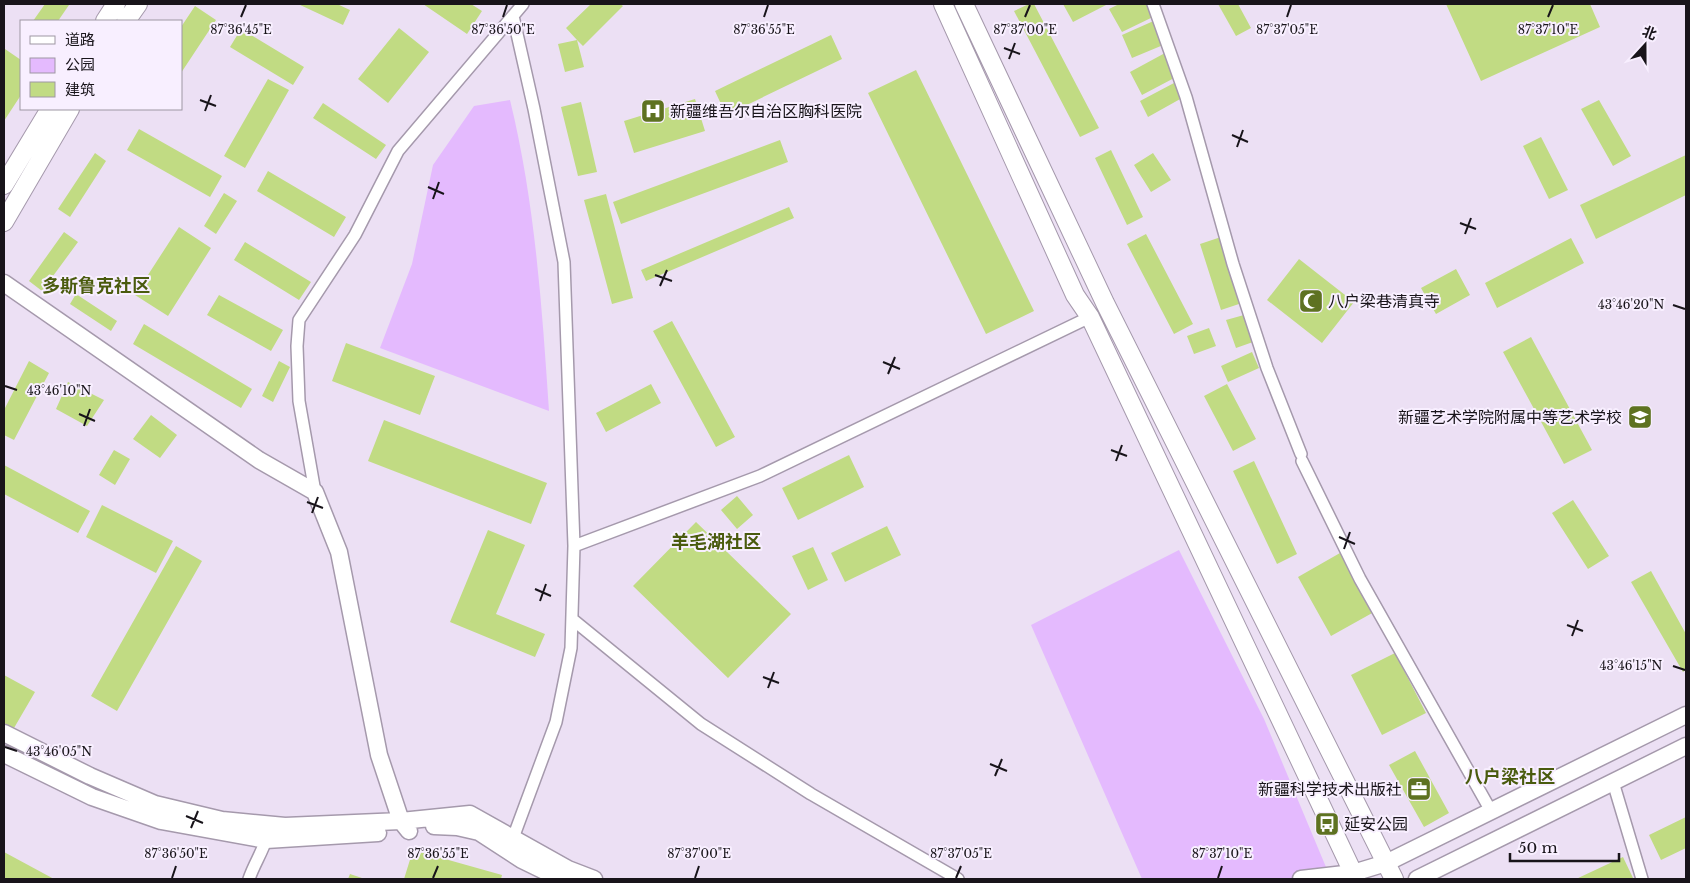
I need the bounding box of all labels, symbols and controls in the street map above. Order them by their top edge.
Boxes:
legend [20,20,182,110]
north arrow [1620,20,1670,70]
text: 87°36'45"E [210,22,272,37]
text: 87°36'50"E [471,22,535,37]
text: 87°36'55"E [733,22,795,37]
text: 87°37'00"E [993,22,1057,37]
text: 87°37'05"E [1256,22,1318,37]
text: 87°37'10"E [1518,22,1579,37]
text: 北 [1640,22,1659,44]
text: 道路 [65,30,95,49]
text: 公园 [65,55,95,74]
text: 建筑 [65,80,95,99]
hospital icon: 新疆维吾尔自治区胸科医院 [640,98,666,124]
place label: 新疆维吾尔自治区胸科医院 [670,101,862,121]
district label: 多斯鲁克社区 [42,275,150,297]
mosque icon: 八户梁巷清真寺 [1298,288,1324,314]
place label: 八户梁巷清真寺 [1328,291,1440,311]
text: 43°46'20"N [1598,297,1664,312]
text: 43°46'10"N [27,383,91,398]
school or university icon: 新疆艺术学院附属中等艺术学校 [1627,404,1653,430]
place label: 新疆艺术学院附属中等艺术学校 [1398,407,1622,427]
district label: 羊毛湖社区 [671,531,761,553]
text: 43°46'15"N [1600,658,1663,673]
text: 43°46'05"N [26,744,92,759]
district label: 八户梁社区 [1465,766,1555,788]
office icon: 新疆科学技术出版社 [1406,776,1432,802]
place label: 新疆科学技术出版社 [1258,779,1402,799]
bus stop icon: 延安公园 [1314,811,1340,837]
place label: 延安公园 [1344,814,1408,834]
scale bar [1510,830,1619,862]
text: 50 m [1518,838,1558,857]
text: 87°36'50"E [144,846,208,861]
text: 87°36'55"E [407,846,469,861]
text: 87°37'00"E [667,846,731,861]
text: 87°37'05"E [930,846,992,861]
text: 87°37'10"E [1192,846,1253,861]

